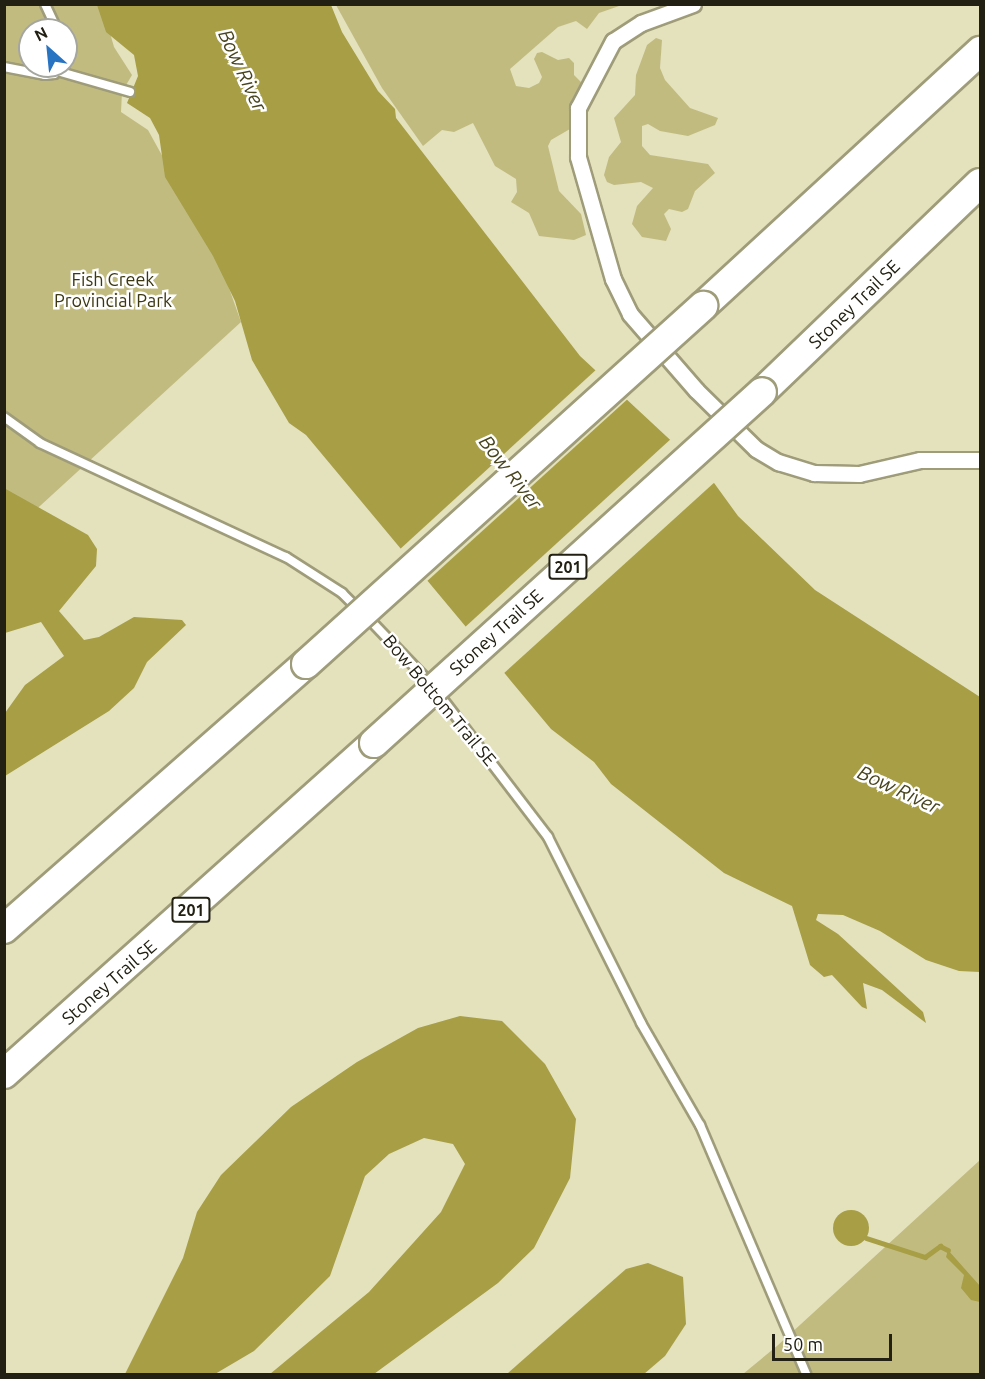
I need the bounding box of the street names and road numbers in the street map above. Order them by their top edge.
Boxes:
street label: Stoney Trail SE [804,255,904,353]
road number: 201 [547,554,589,580]
street label: Stoney Trail SE [445,584,547,680]
street label: Bow Bottom Trail SE [379,630,501,770]
road number: 201 [170,897,212,923]
street label: Stoney Trail SE [57,935,161,1029]

